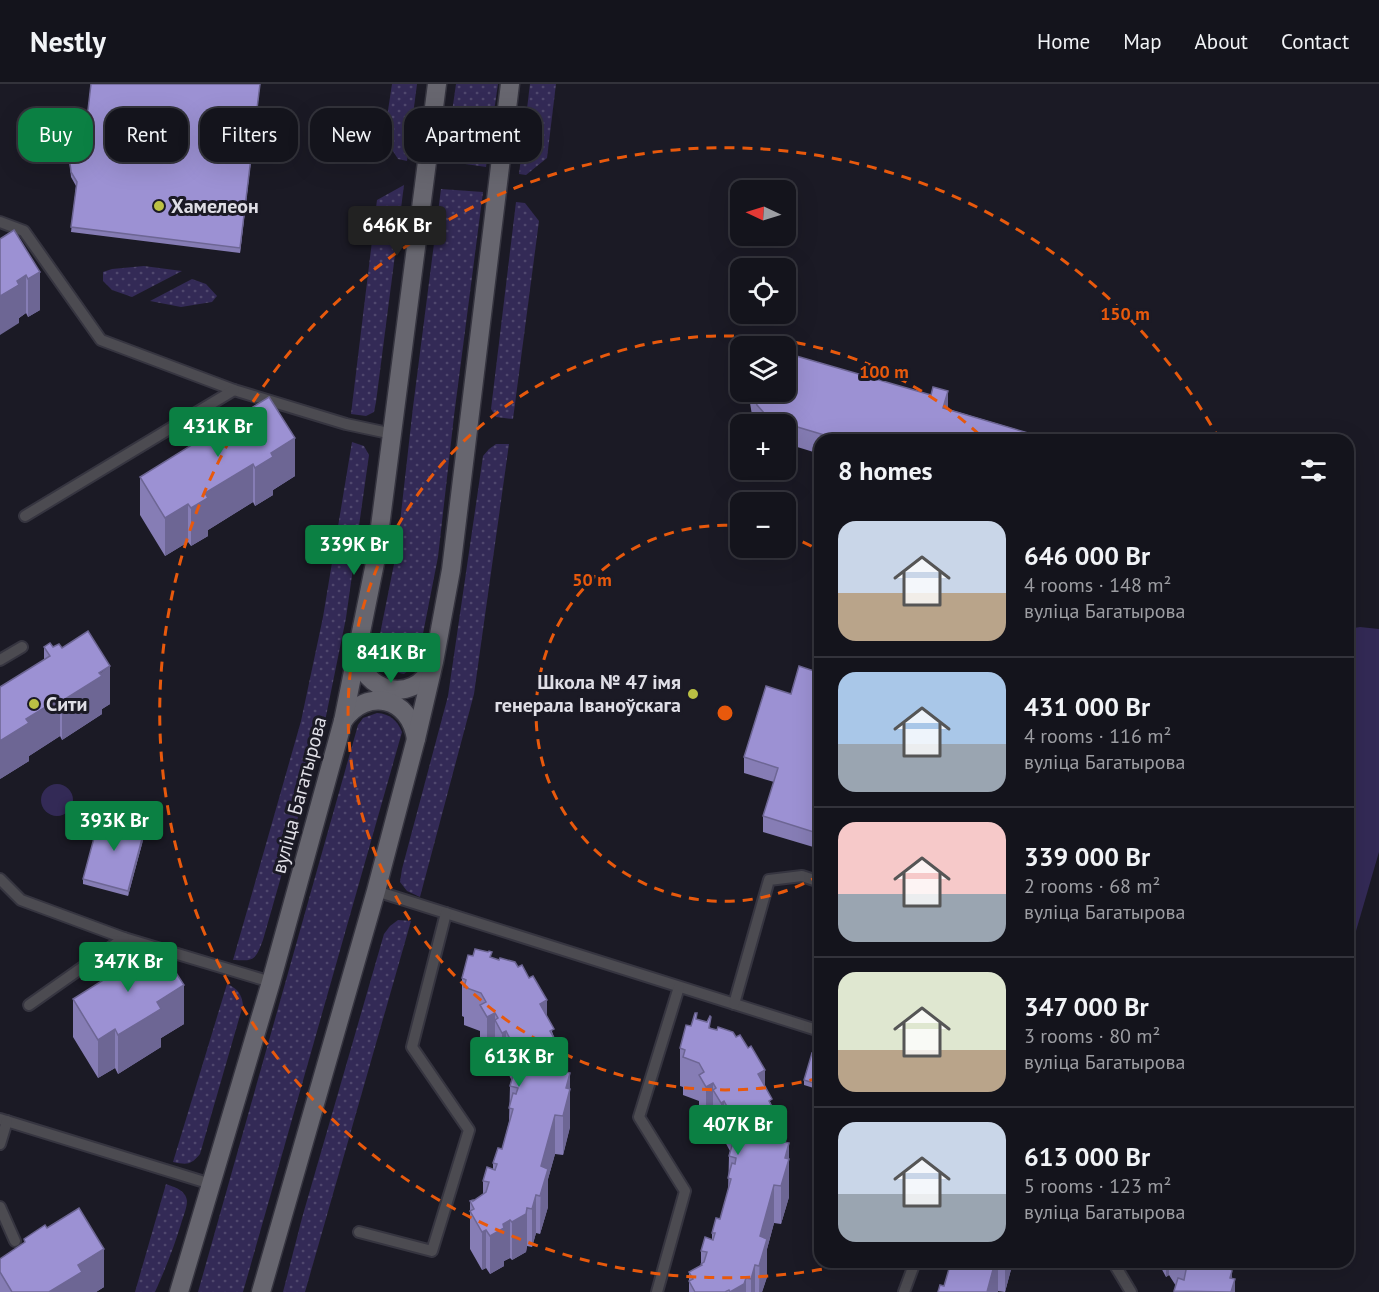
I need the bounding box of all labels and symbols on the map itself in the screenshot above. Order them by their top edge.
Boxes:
north arrow [730,180,796,246]
place label: Хамелеон [171,193,259,219]
marker: Хамелеон [152,199,166,213]
pin: 646K Br [342,206,452,257]
text: 150 m [1100,302,1150,325]
text: 100 m [859,360,909,383]
pin: 431K Br [163,407,273,458]
pin: 339K Br [299,525,409,576]
text: 50 m [572,568,612,591]
pin: 841K Br [336,633,446,684]
place label: Школа № 47 імя генерала Іваноўскага [494,669,681,718]
marker: Школа № 47 імя генерала Іваноўскага [686,687,700,701]
place label: Сити [46,691,87,717]
marker: Сити [27,697,41,711]
centre of rings [715,703,735,723]
street label: вуліца Багатырова [266,714,332,876]
pin: 393K Br [59,801,169,852]
pin: 347K Br [73,942,183,993]
pin: 613K Br [464,1037,574,1088]
pin: 407K Br [683,1105,793,1156]

